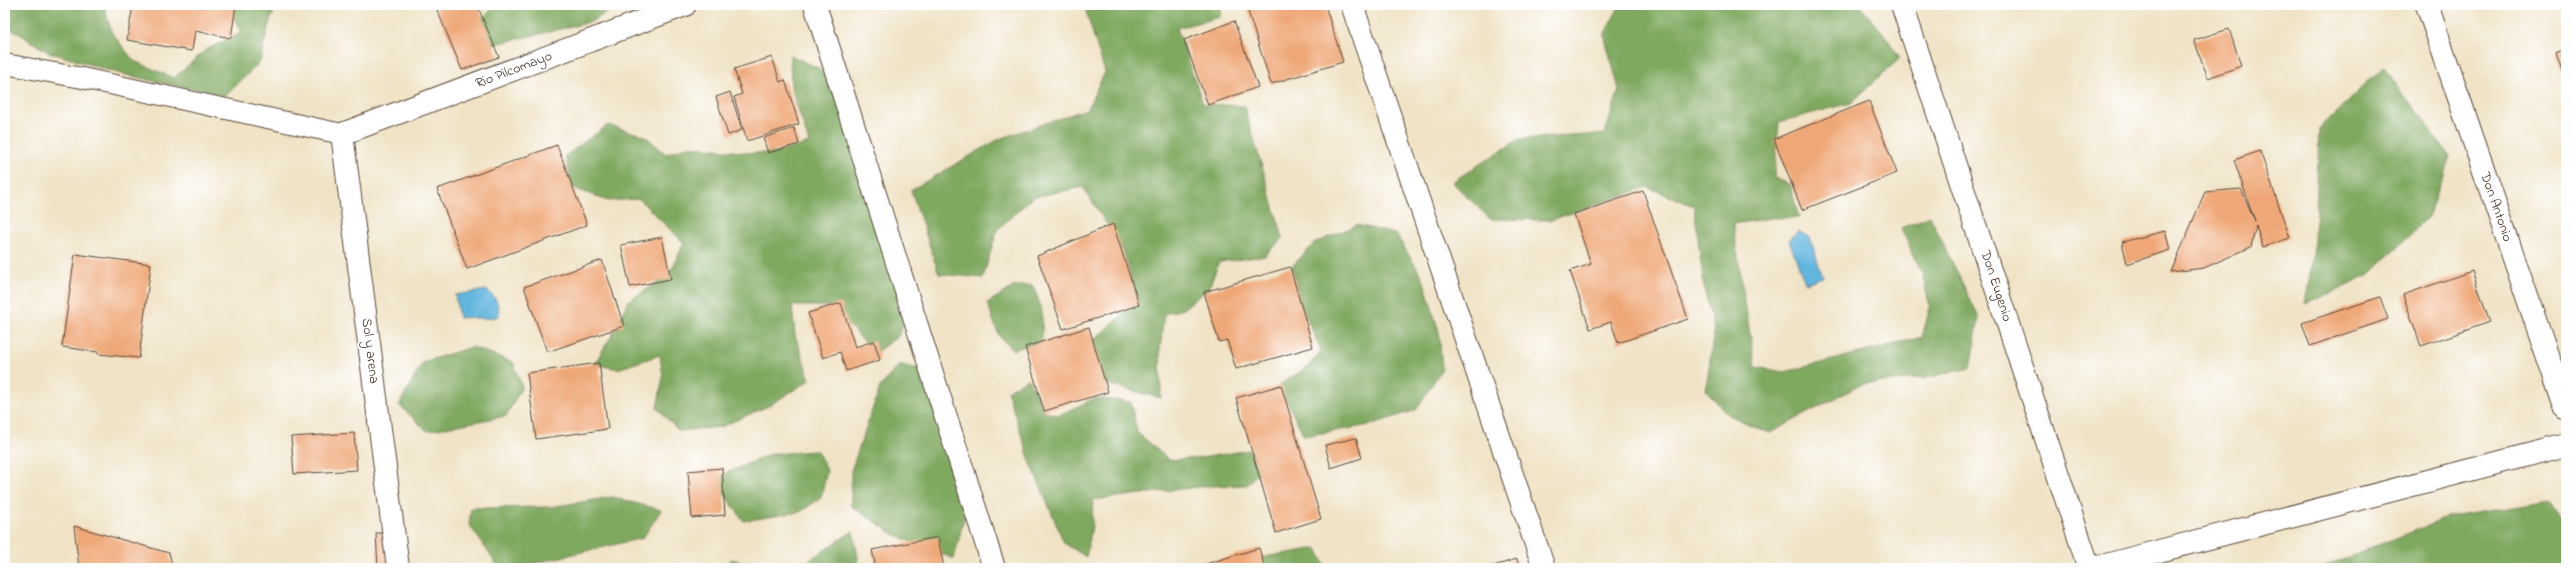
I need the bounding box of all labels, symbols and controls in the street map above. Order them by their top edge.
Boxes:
street label: Rio Pilcomayo [473,46,556,95]
street label: Don Antonio [2474,169,2518,245]
street label: Don Eugenio [1973,247,2017,325]
street label: Sol y arena [355,317,384,385]

